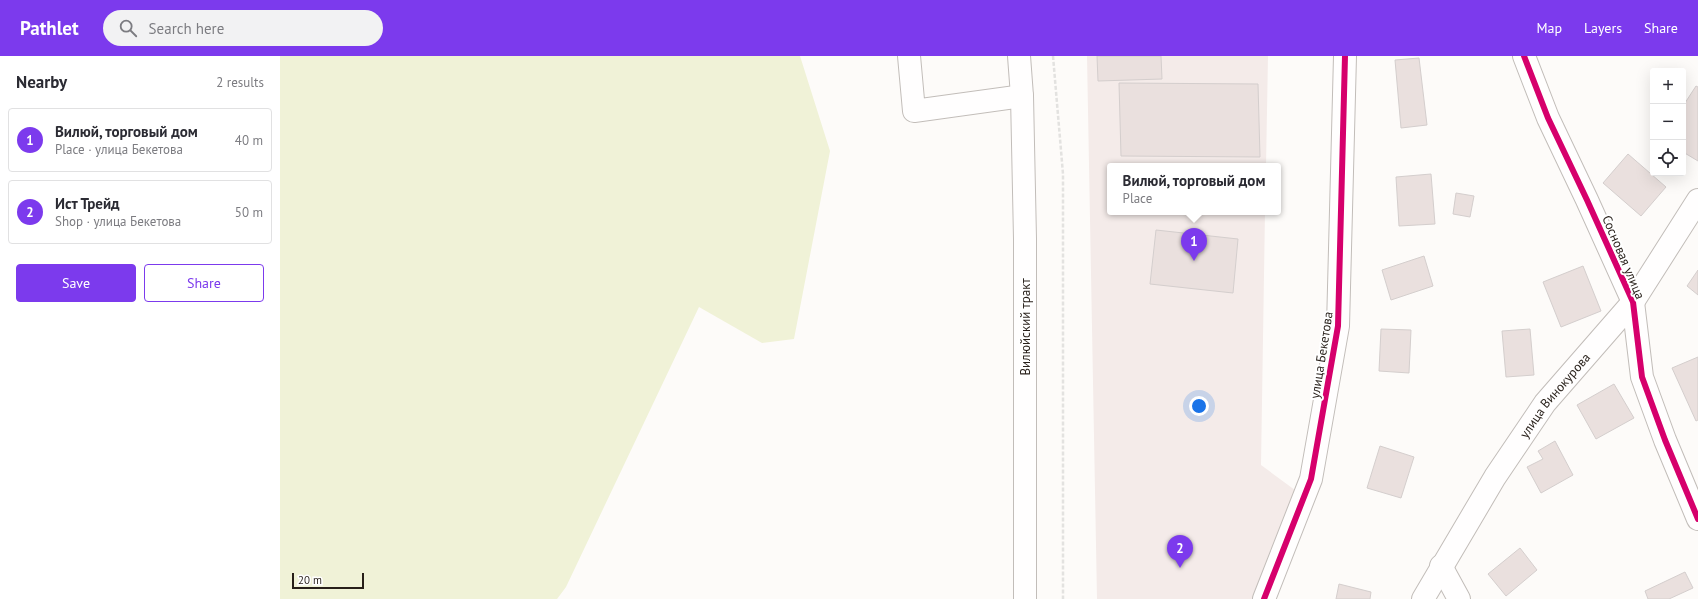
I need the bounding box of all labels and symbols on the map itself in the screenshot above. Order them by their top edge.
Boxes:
street label: Сосновая улица [1598,213,1649,302]
pin: 1 [1181,228,1207,261]
street label: Вилюйский тракт [1017,278,1034,376]
street label: улица Бекетова [1306,310,1337,400]
street label: улица Винокурова [1516,349,1594,441]
your location [1189,396,1209,416]
pin: 2 [1167,535,1193,568]
scale bar [292,571,364,590]

